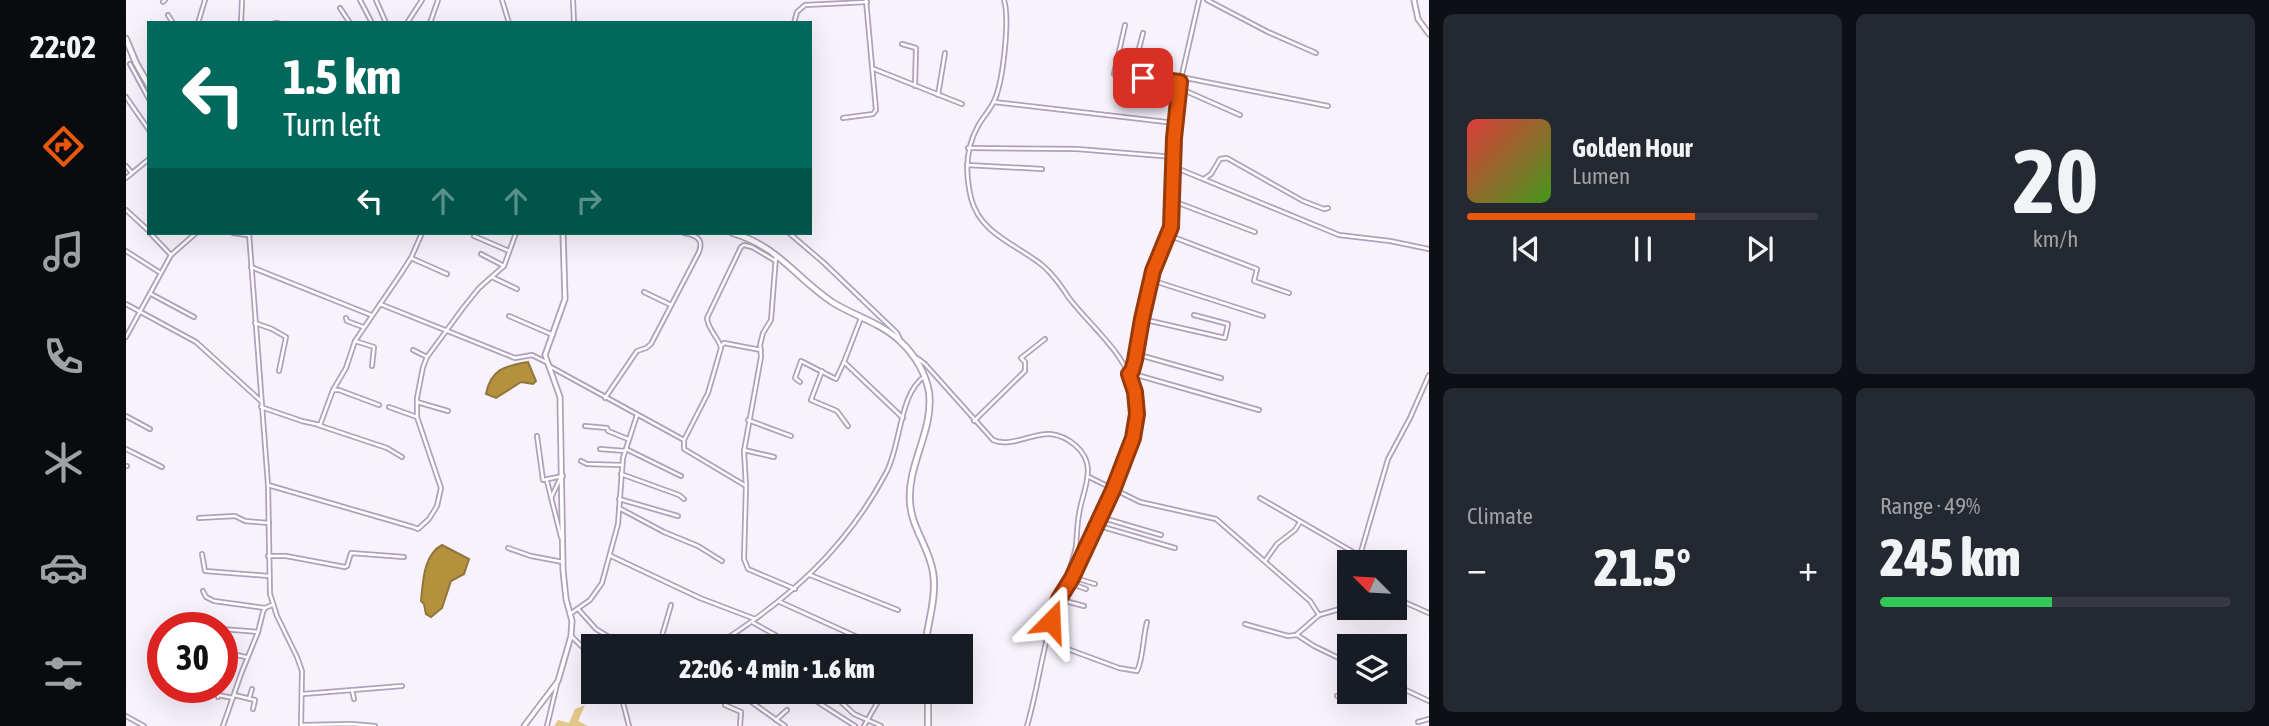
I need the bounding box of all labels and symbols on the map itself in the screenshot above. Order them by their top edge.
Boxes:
pin [1113,48,1173,108]
north arrow [1337,550,1407,620]
position arrow [1014,584,1088,658]
speed limit sign: 30 [147,612,238,703]

